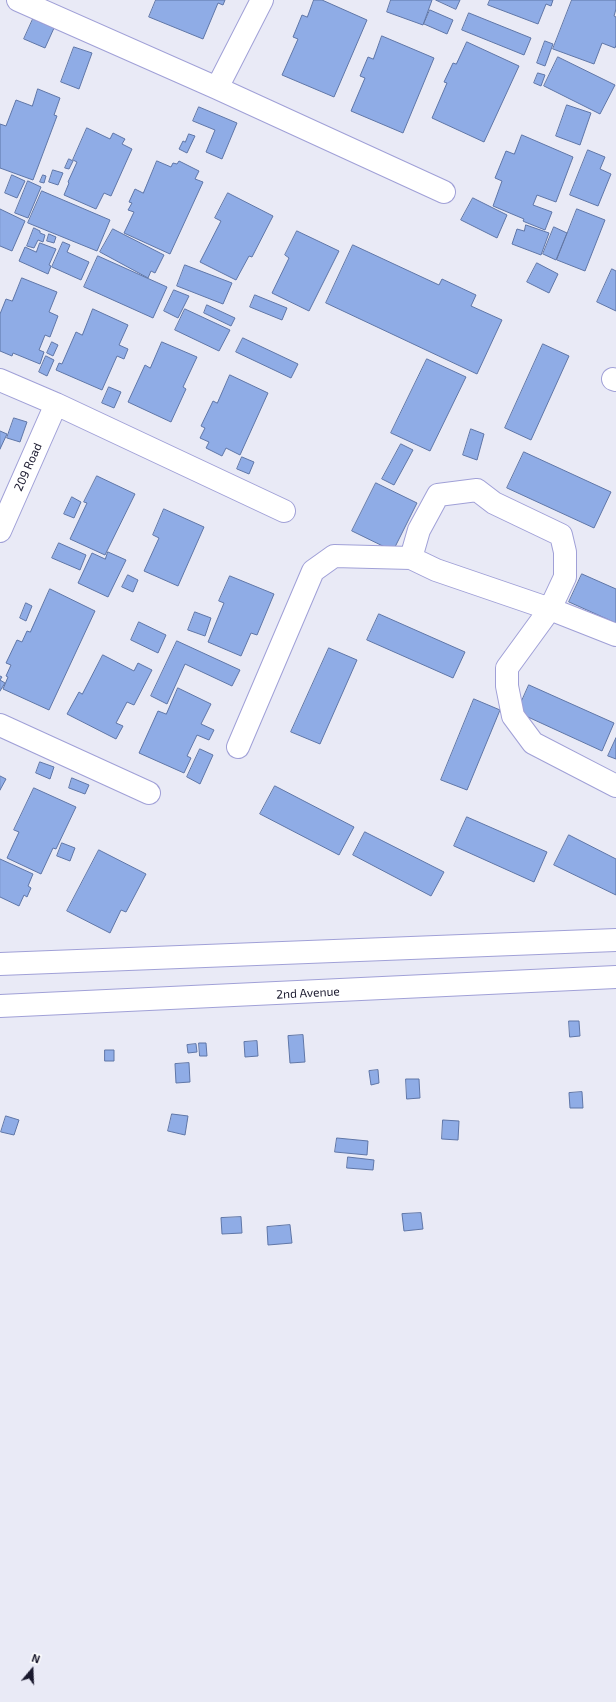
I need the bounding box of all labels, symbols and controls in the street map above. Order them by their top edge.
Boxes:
street label: 209 Road [11,441,45,493]
street label: 2nd Avenue [276,984,340,1002]
north arrow [12,1650,52,1690]
text: N [30,1651,42,1666]

